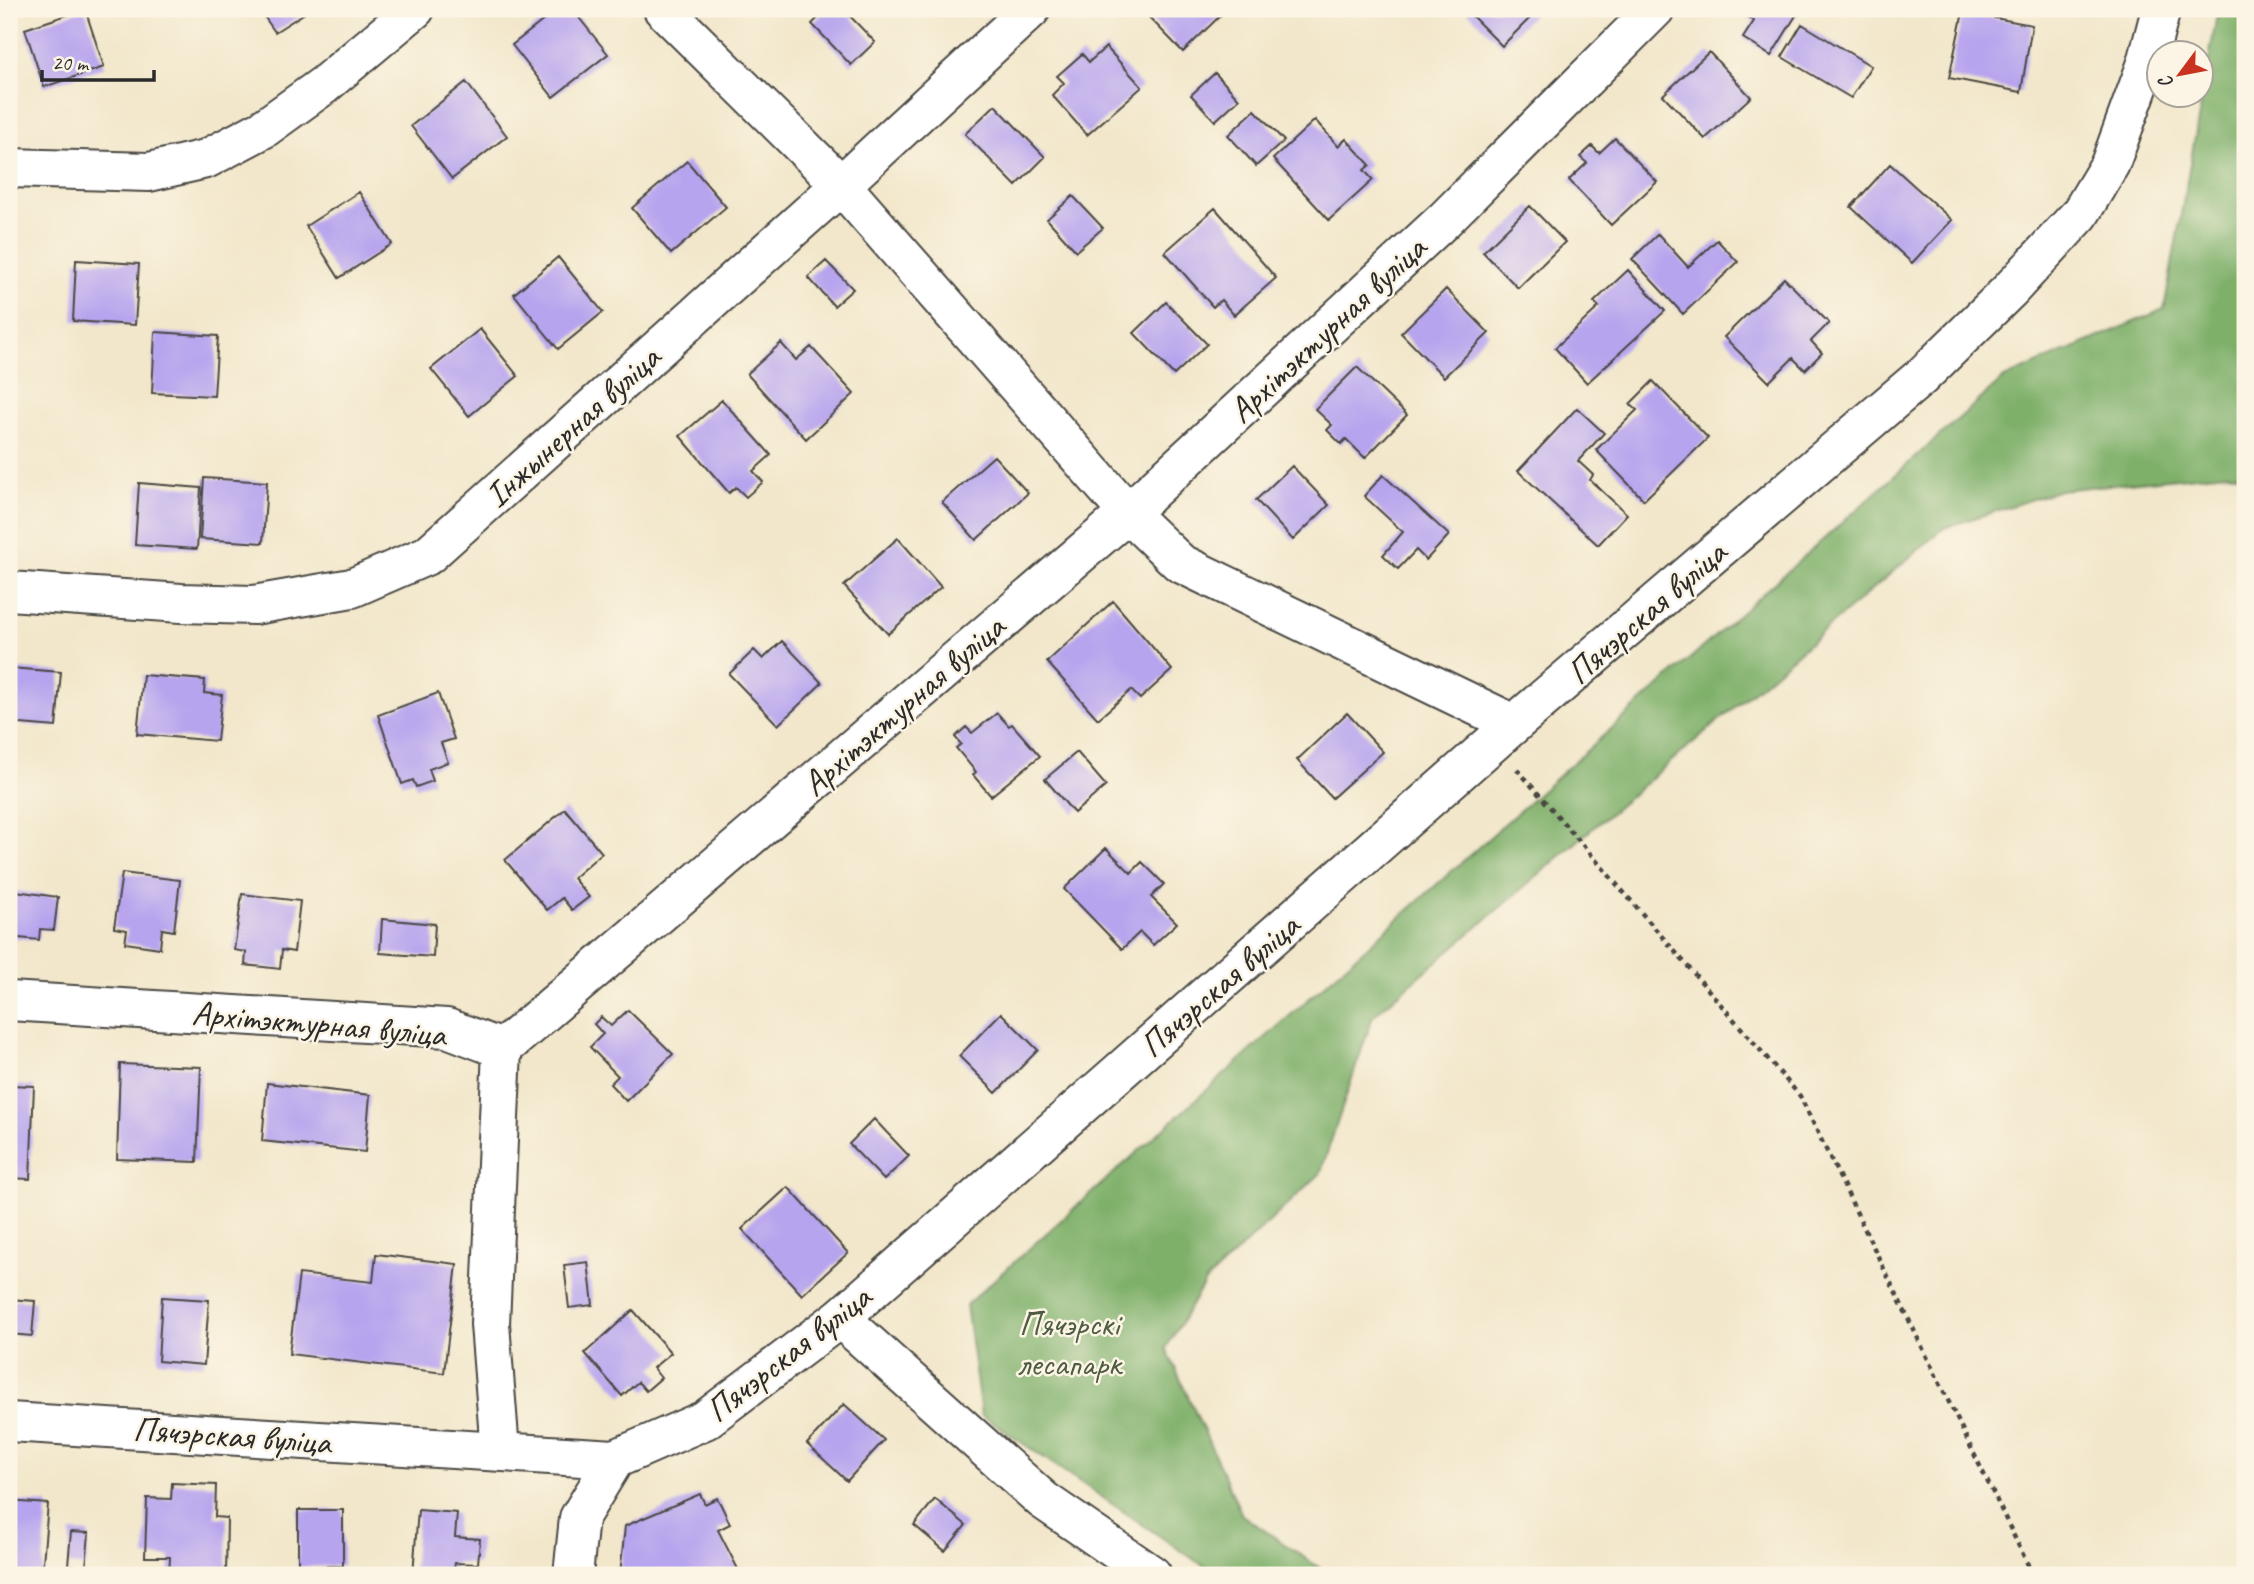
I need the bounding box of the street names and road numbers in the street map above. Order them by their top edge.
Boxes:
street label: Архітэктурная вуліца [1219,224,1438,433]
street label: Інжынерная вуліца [475,334,672,517]
street label: Пячэрская вуліца [1557,529,1738,694]
street label: Архітэктурная вуліца [792,603,1016,806]
street label: Пячэрская вуліца [1130,902,1311,1067]
street label: Архітэктурная вуліца [190,990,450,1057]
street label: Пячэрская вуліца [696,1273,882,1432]
street label: Пячэрская вуліца [132,1406,335,1465]

